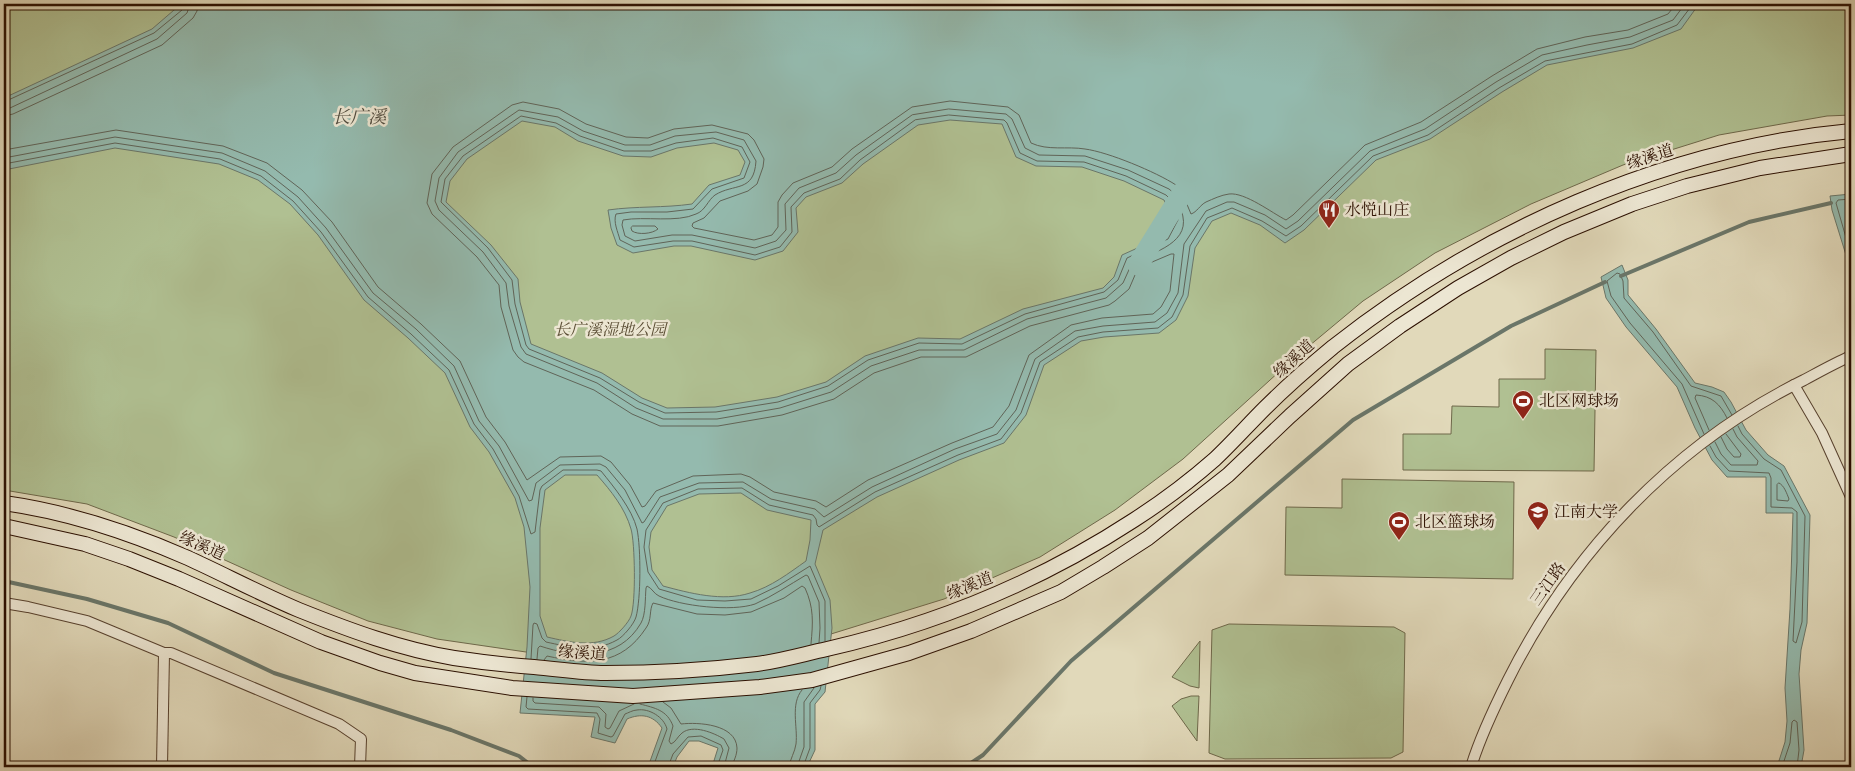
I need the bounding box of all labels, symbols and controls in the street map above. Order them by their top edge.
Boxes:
water label: 长广溪 [332,105,388,130]
street label: 缘溪道 [1624,139,1676,175]
restaurant icon: 水悦山庄 [1317,198,1341,229]
place label: 水悦山庄 [1345,199,1409,221]
park label: 长广溪湿地公园 [554,319,669,341]
street label: 缘溪道 [1269,335,1319,383]
sports icon: 北区网球场 [1511,389,1535,420]
place label: 北区网球场 [1539,390,1619,412]
school or university icon: 江南大学 [1526,500,1550,531]
place label: 江南大学 [1554,501,1618,523]
sports icon: 北区篮球场 [1387,510,1411,541]
place label: 北区篮球场 [1415,511,1495,533]
street label: 缘溪道 [176,526,228,566]
street label: 三江路 [1525,558,1571,610]
street label: 缘溪道 [944,567,996,605]
street label: 缘溪道 [557,640,607,666]

